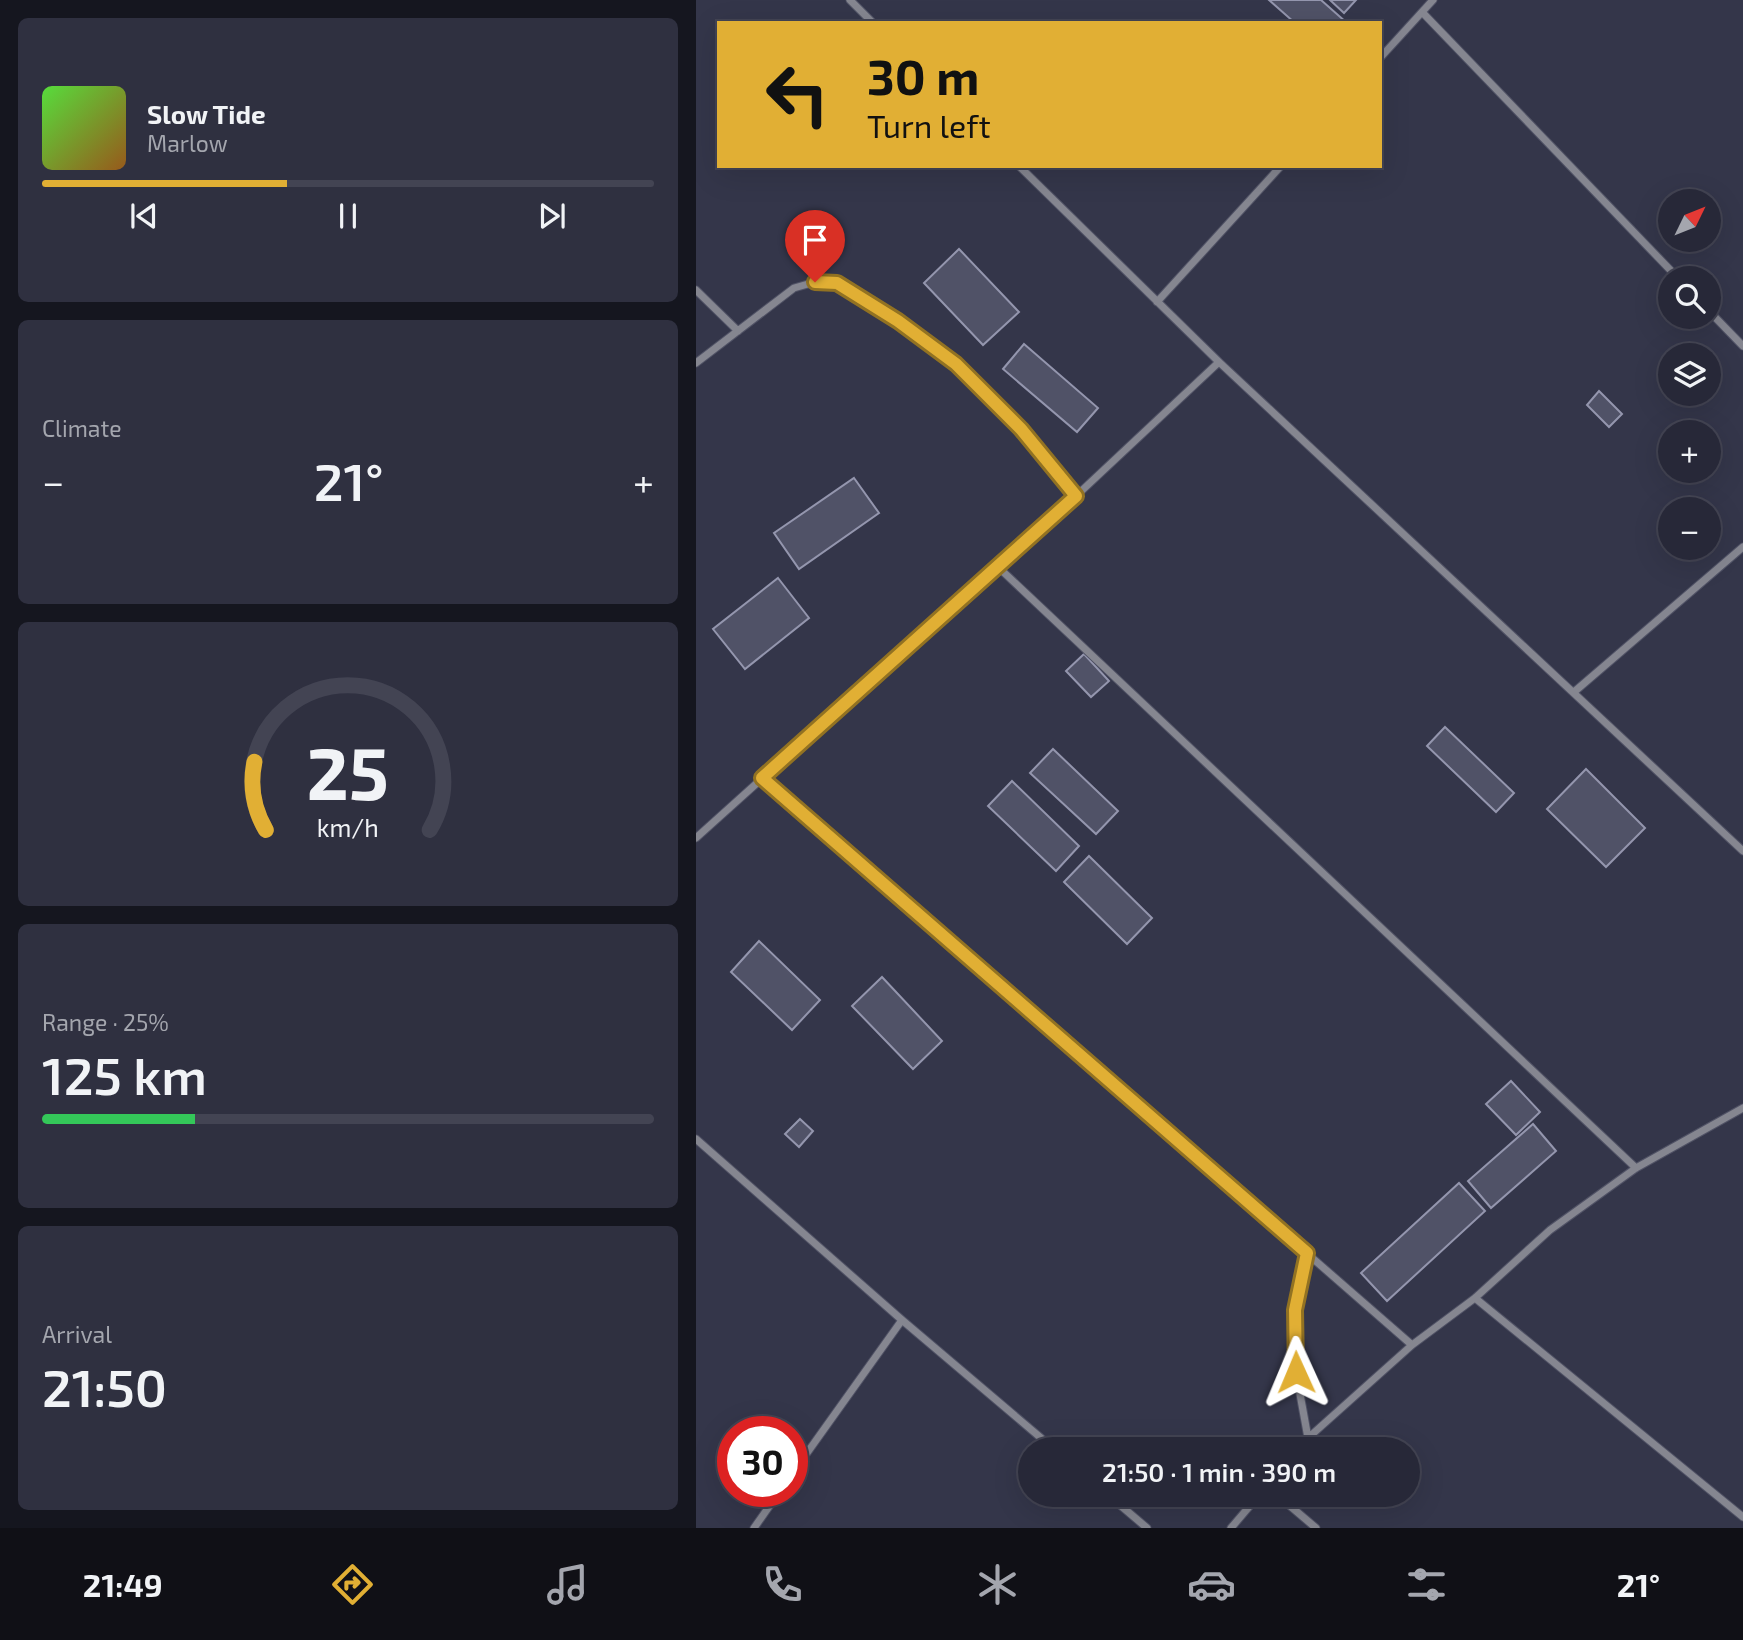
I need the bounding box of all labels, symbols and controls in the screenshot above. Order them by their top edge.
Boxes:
text: 30 m [867,46,979,105]
icon: left [752,49,843,140]
text: Slow Tide [147,98,266,129]
text: Turn left [867,106,991,144]
text: Marlow [147,129,228,157]
north arrow [1658,189,1722,252]
map controls [1658,189,1721,560]
icon: previous [125,197,163,235]
icon: pause [329,197,367,235]
icon: next [533,197,571,235]
pin [785,210,845,282]
icon: arrive [796,221,834,259]
button: search [1658,266,1721,329]
button: layers [1658,343,1721,406]
text: Climate [42,414,122,442]
button: + [1658,420,1721,483]
text: 21° [314,449,384,511]
text: − [42,458,64,504]
text: + [633,458,654,504]
button: − [1658,497,1721,560]
text: 25 [307,727,389,815]
text: km/h [317,812,379,842]
text: Range · 25% [42,1008,169,1036]
text: 125 km [42,1043,207,1105]
text: Arrival [42,1320,112,1348]
position arrow [1259,1335,1333,1409]
text: 21:50 [42,1355,167,1417]
speed limit sign: 30 [717,1416,808,1507]
text: 21:50 · 1 min · 390 m [1102,1456,1336,1487]
icon: directions [328,1560,377,1609]
icon: music [543,1560,592,1609]
icon: phone [758,1560,807,1609]
icon: climate [973,1560,1022,1609]
icon: car [1187,1560,1236,1609]
icon: filters [1402,1560,1451,1609]
text: 21:49 [83,1565,163,1603]
text: 21° [1617,1565,1660,1603]

